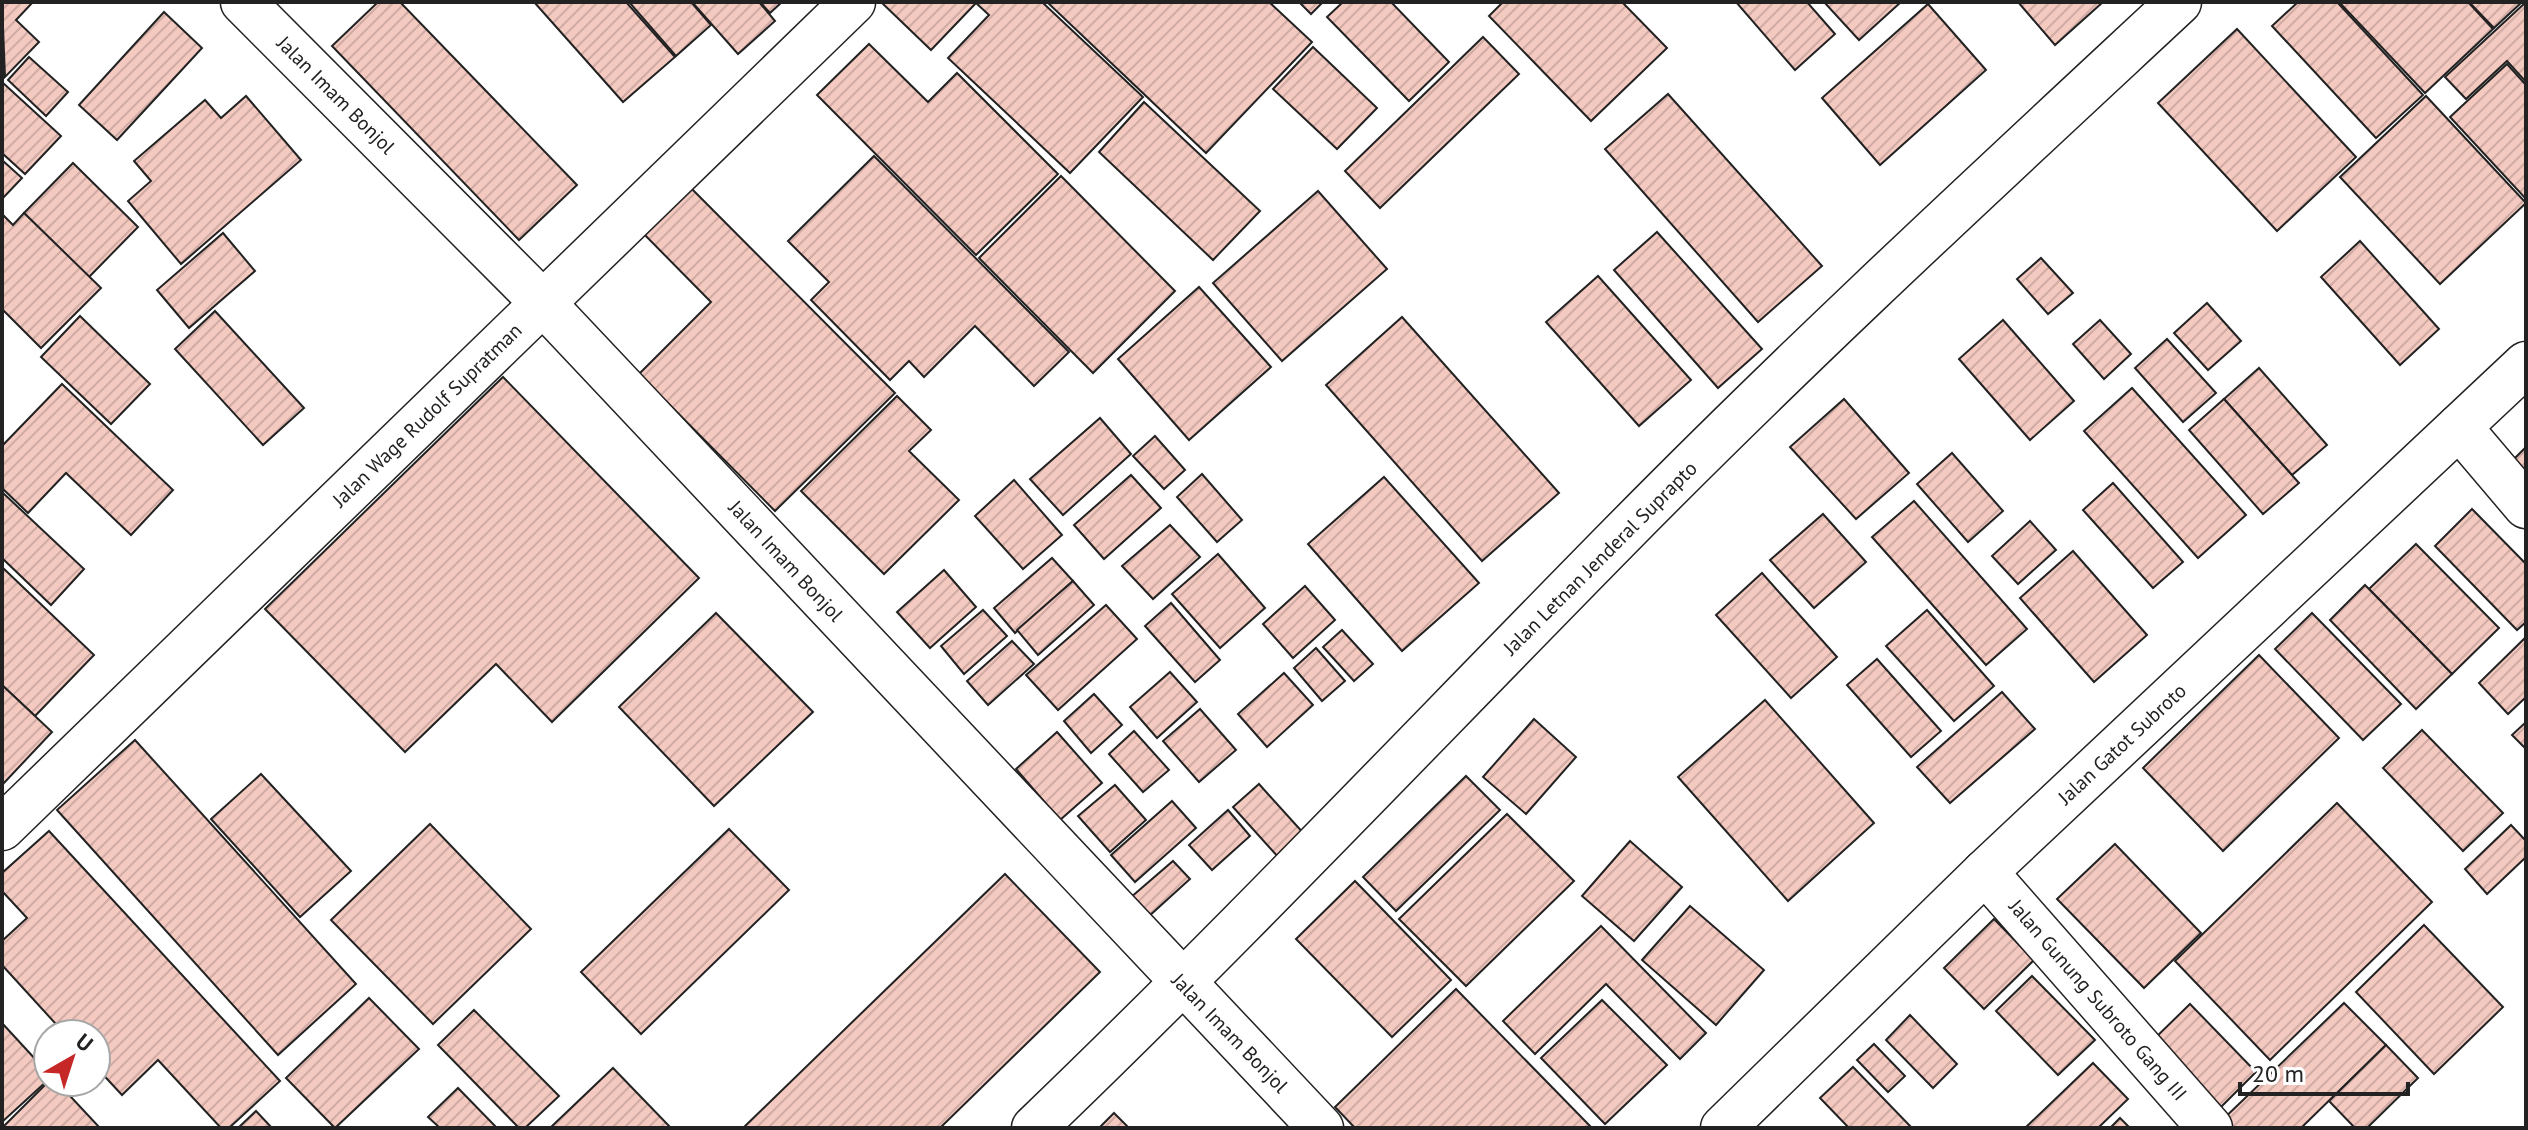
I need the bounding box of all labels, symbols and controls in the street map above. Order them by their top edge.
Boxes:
street label: Jalan Imam Bonjol [271,30,401,160]
street label: Jalan Wage Rudolf Supratman [326,318,527,513]
street label: Jalan Letnan Jenderal Suprapto [1497,456,1702,661]
street label: Jalan Imam Bonjol [722,494,849,627]
street label: Jalan Gatot Subroto [2052,678,2192,811]
street label: Jalan Gunung Subroto Gang III [2003,893,2193,1106]
street label: Jalan Imam Bonjol [1166,967,1294,1098]
north arrow [32,1018,112,1098]
text: U [70,1027,99,1058]
scale bar [2240,1046,2408,1096]
text: 20 m [2252,1058,2304,1089]

